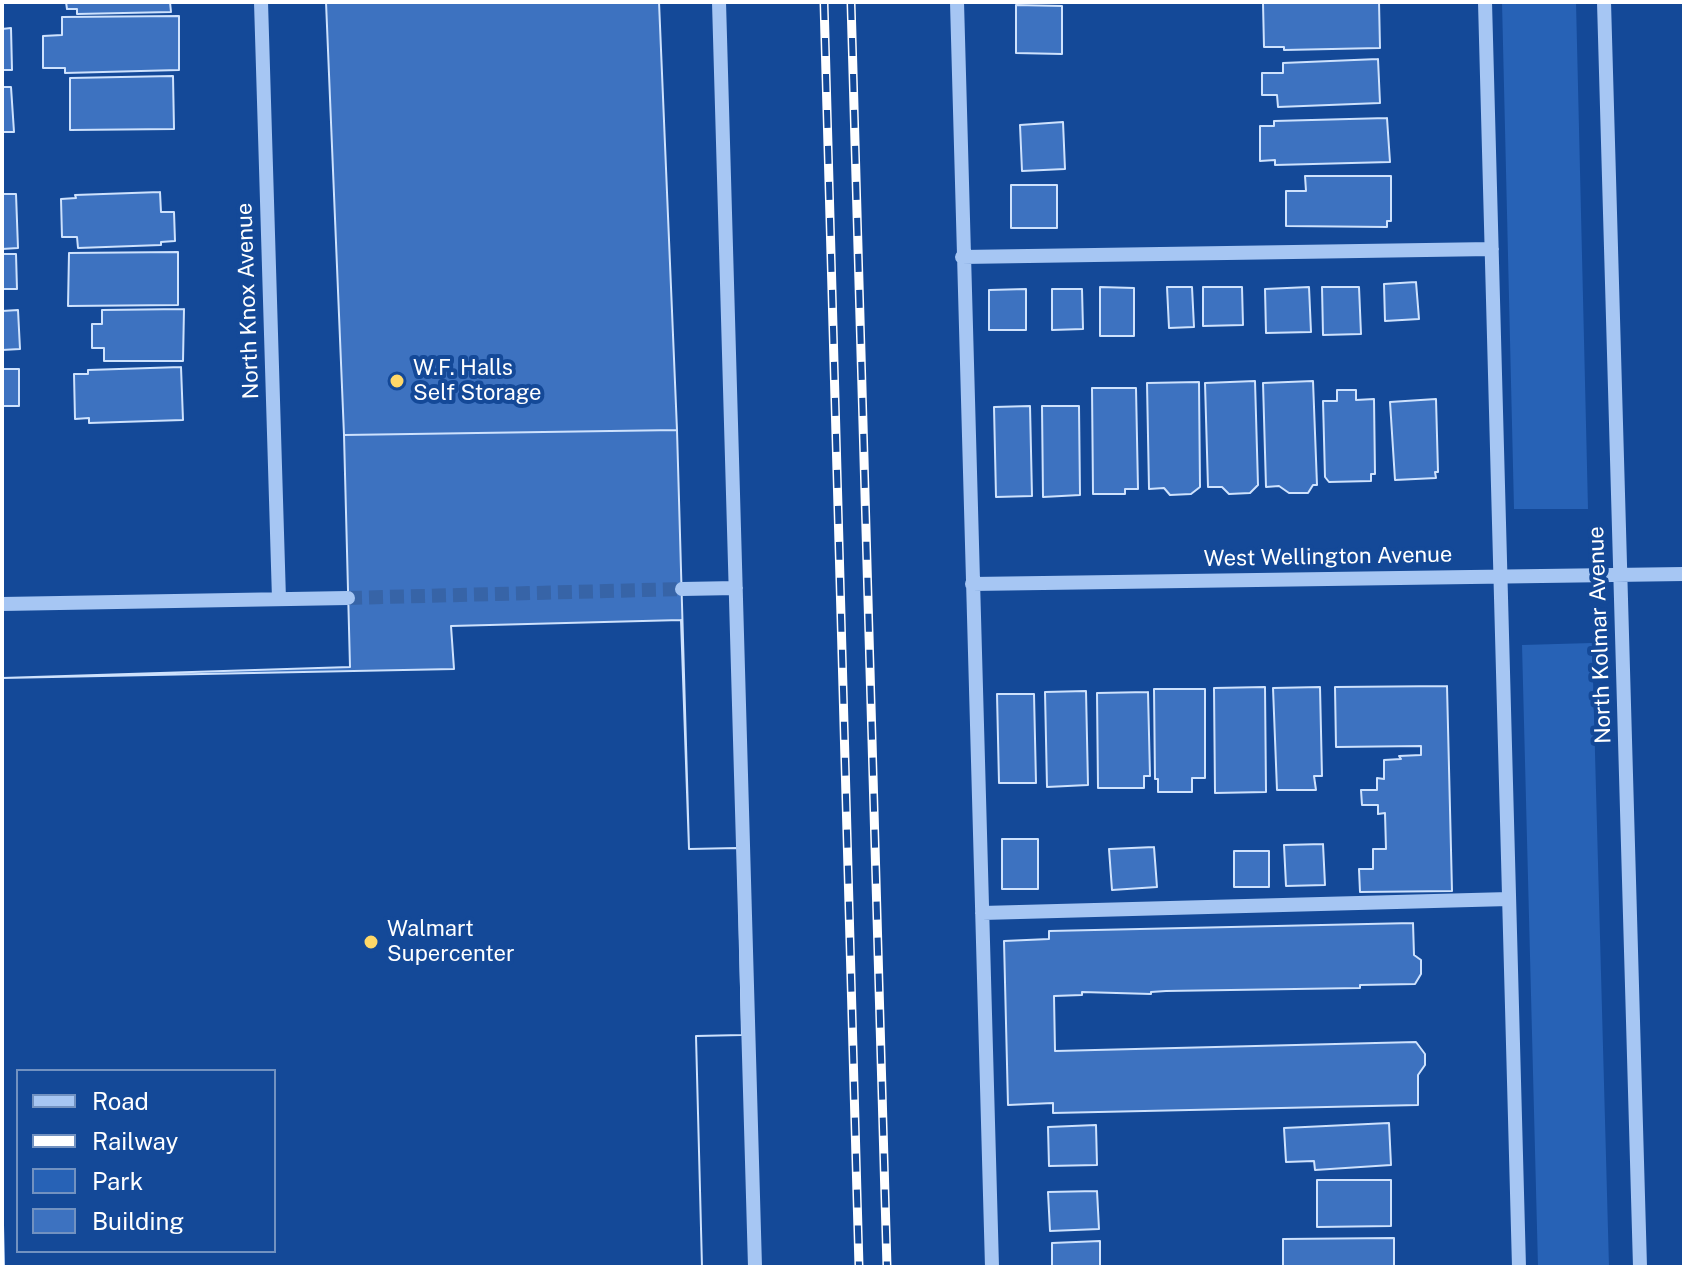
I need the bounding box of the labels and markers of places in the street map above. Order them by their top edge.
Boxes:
place label: W.F. Halls Self Storage [413,355,542,406]
marker: W.F. Halls Self Storage [388,372,406,390]
place label: Walmart Supercenter [387,916,515,968]
marker: Walmart Supercenter [362,933,380,951]

